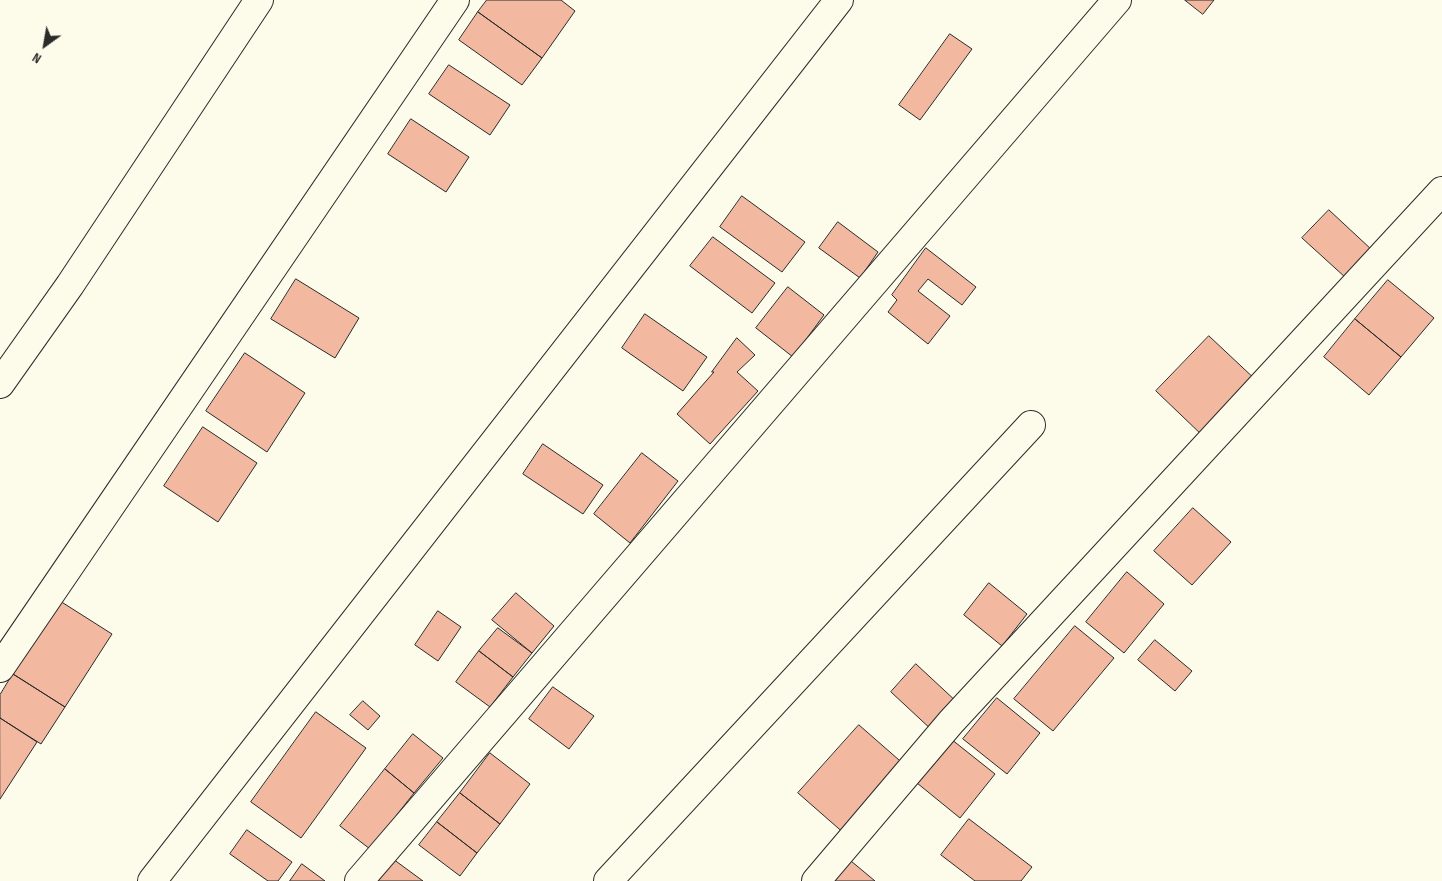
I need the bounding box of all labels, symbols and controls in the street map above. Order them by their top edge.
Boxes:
north arrow [20,20,70,70]
text: N [29,49,44,67]

